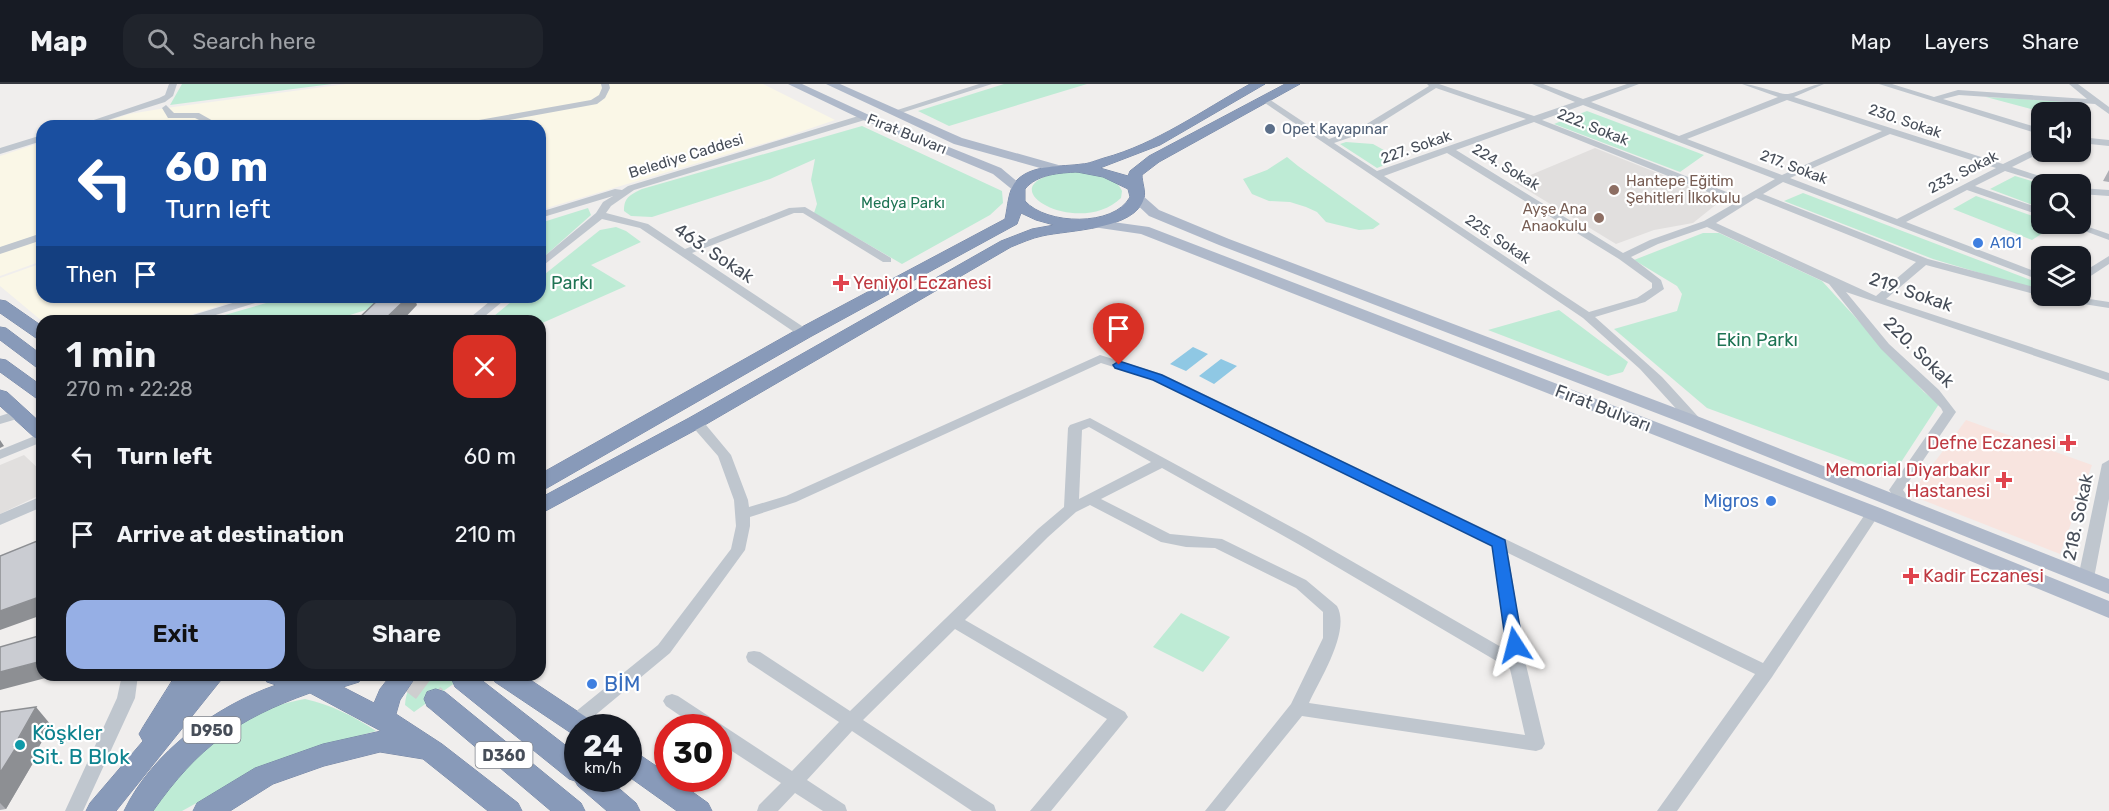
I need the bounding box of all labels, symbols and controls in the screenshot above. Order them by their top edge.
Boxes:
search box [123,14,543,68]
text: Map [30,25,87,58]
icon: search [144,25,177,58]
text: Search here [192,28,316,55]
text: Map [1850,29,1891,54]
text: Layers [1924,29,1989,54]
text: Share [2022,29,2079,54]
street label: 230. Sokak [1866,100,1944,142]
map controls [2031,102,2091,306]
button: sound [2031,102,2091,162]
street label: 222. Sokak [1555,105,1632,150]
street label: Fırat Bulvarı [865,110,949,158]
place label: Opet Kayapınar [1282,120,1388,138]
marker: Opet Kayapınar [1263,122,1277,136]
street label: 227. Sokak [1378,126,1454,167]
street label: Belediye Caddesi [627,130,745,182]
street label: 224. Sokak [1469,140,1543,194]
text: 60 m [165,142,268,192]
icon: left [66,144,144,222]
street label: 217. Sokak [1758,146,1831,188]
street label: 233. Sokak [1925,147,2001,197]
place label: Hantepe Eğitim Şehitleri İlkokulu [1626,172,1741,207]
button: search [2031,174,2091,234]
marker: Hantepe Eğitim Şehitleri İlkokulu [1607,183,1621,197]
text: Turn left [165,193,270,225]
park label: Medya Parkı [861,194,945,212]
place label: Ayşe Ana Anaokulu [1522,200,1587,235]
street label: 225. Sokak [1462,210,1534,268]
marker: Ayşe Ana Anaokulu [1592,211,1606,225]
street label: 463. Sokak [670,218,759,288]
place label: A101 [1990,234,2022,252]
marker: A101 [1971,236,1985,250]
button: layers [2031,246,2091,306]
icon: arrive [129,258,162,291]
text: Then [66,261,117,288]
street label: 219. Sokak [1866,268,1956,317]
park label: Parkı [551,272,593,294]
place label: Yeniyol Eczanesi [853,272,992,294]
marker: Yeniyol Eczanesi [834,276,848,290]
pin [1093,303,1144,365]
icon: arrive [1102,312,1135,345]
street label: 220. Sokak [1879,312,1959,392]
park label: Ekin Parkı [1716,329,1798,351]
text: 1 min [66,333,157,376]
button: close [453,335,516,398]
text: 270 m · 22:28 [66,377,193,401]
street label: Fırat Bulvarı [1552,380,1654,436]
place label: Defne Eczanesi [1927,432,2056,454]
marker: Defne Eczanesi [2061,436,2075,450]
icon: left [66,440,99,473]
text: Turn left [117,443,212,470]
text: 60 m [464,443,516,470]
place label: Memorial Diyarbakır Hastanesi [1825,459,1990,502]
marker: Memorial Diyarbakır Hastanesi [1995,471,2013,489]
street label: 218. Sokak [2058,471,2098,563]
place label: Migros [1703,490,1759,512]
marker: Migros [1764,494,1778,508]
icon: arrive [66,518,99,551]
text: Arrive at destination [117,521,344,548]
text: 210 m [455,521,516,548]
place label: Kadir Eczanesi [1923,565,2044,587]
marker: Kadir Eczanesi [1904,569,1918,583]
button: Exit [66,600,285,669]
button: Share [297,600,516,669]
position arrow [1483,613,1547,677]
place label: BİM [604,671,640,696]
marker: BİM [585,677,599,691]
speed limit sign: 30 [654,714,732,792]
road number: D950 [184,717,240,743]
place label: Köşkler Sit. B Blok [32,720,130,769]
text: 24 [583,728,623,764]
marker: Köşkler Sit. B Blok [13,738,27,752]
road number: D360 [476,742,532,768]
text: km/h [584,759,622,777]

